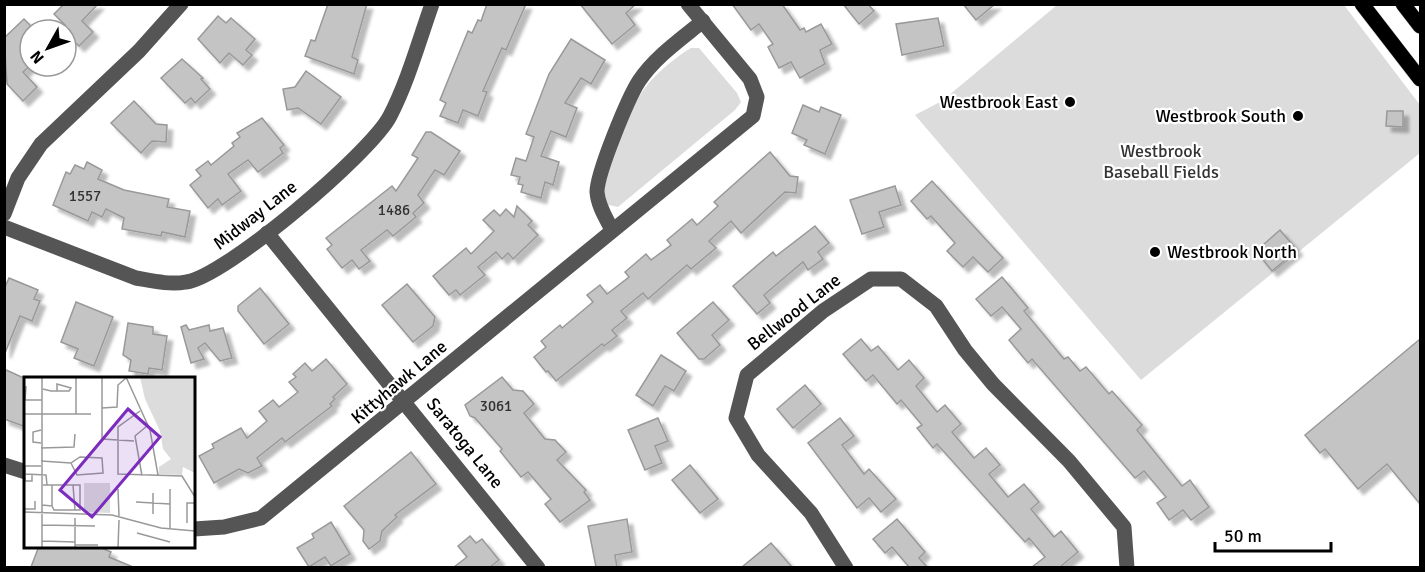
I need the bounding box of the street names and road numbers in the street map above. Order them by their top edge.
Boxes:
street label: Midway Lane [209,175,301,255]
street label: Bellwood Lane [743,269,845,355]
street label: Kittyhawk Lane [347,335,451,429]
street label: Saratoga Lane [422,393,508,493]

